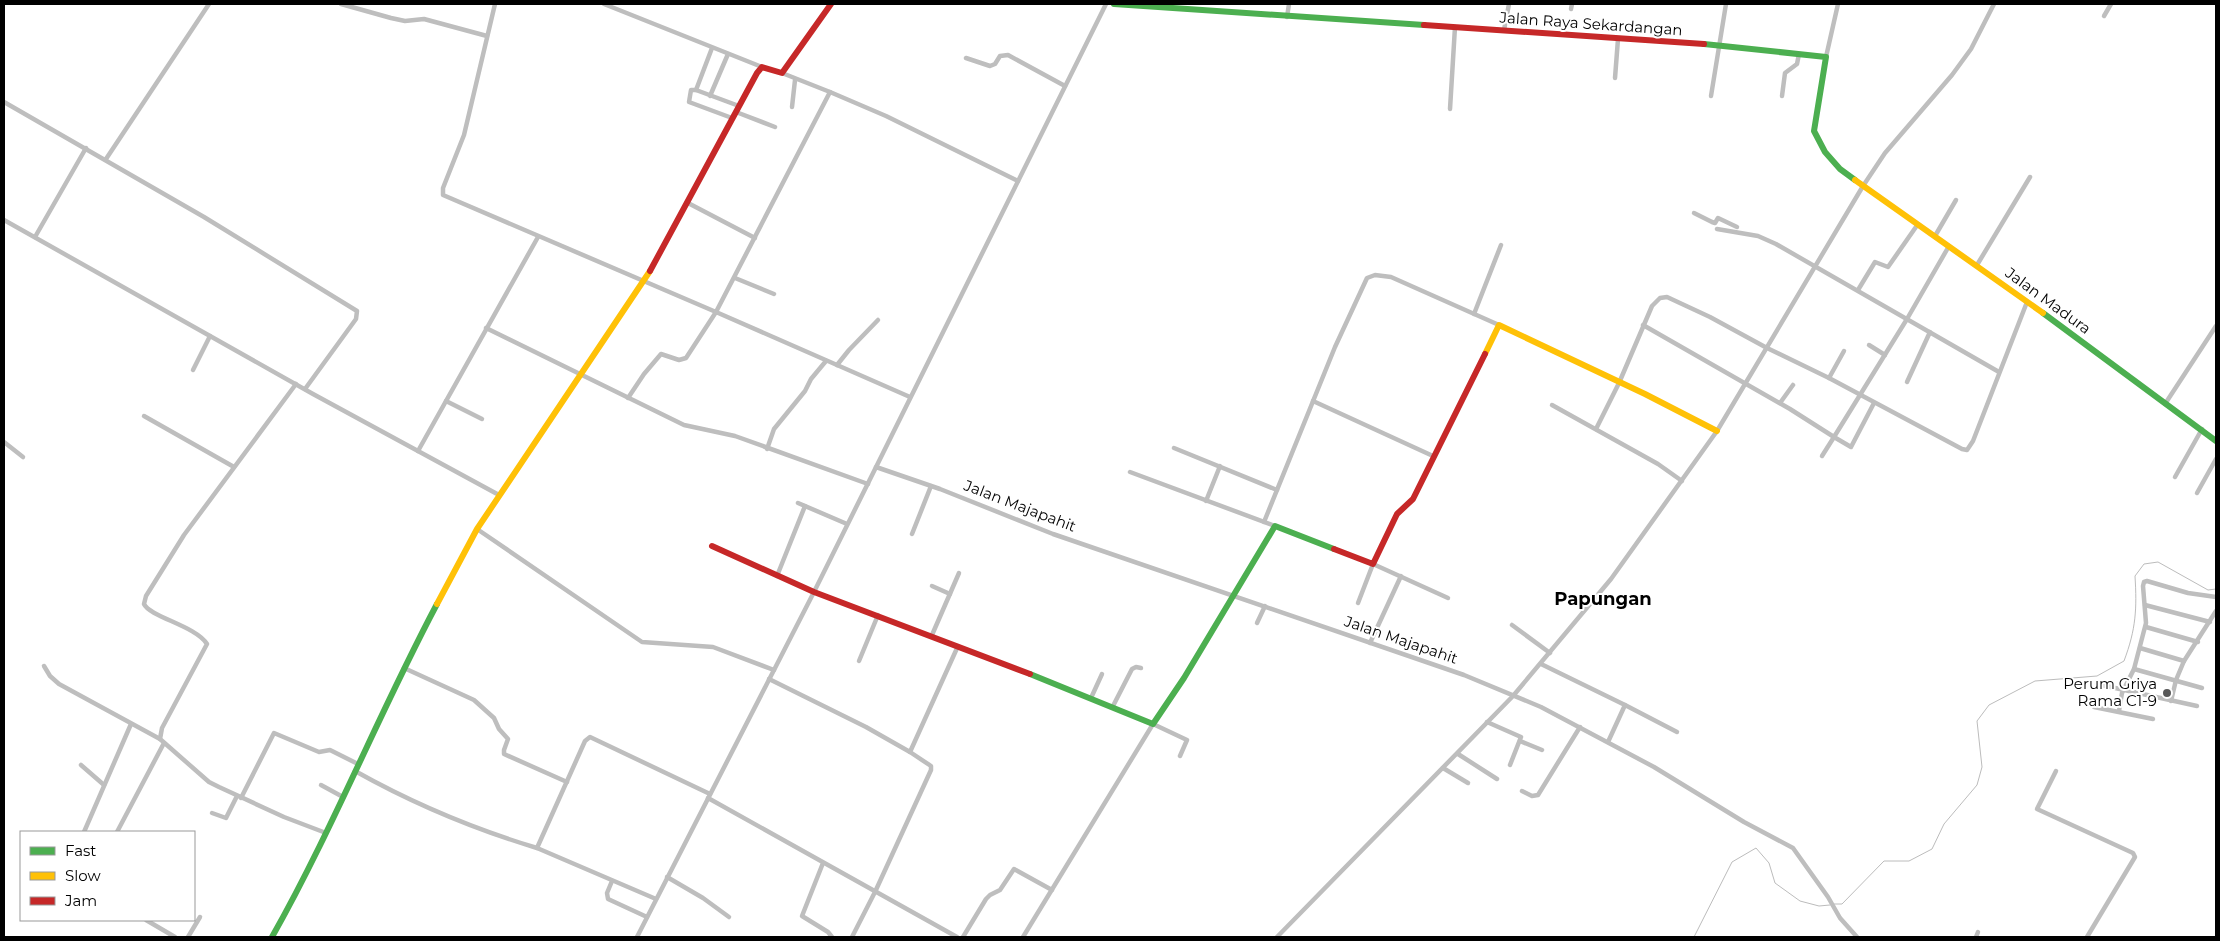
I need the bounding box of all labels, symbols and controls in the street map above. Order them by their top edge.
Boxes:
street label: Jalan Raya Sekardangan [1498,8,1683,39]
street label: Jalan Madura [2001,263,2095,338]
street label: Jalan Majapahit [960,475,1079,536]
district label: Papungan [1554,588,1652,610]
street label: Jalan Majapahit [1341,611,1460,668]
place label: Perum Griya Rama C1-9 [2063,674,2157,710]
marker: Perum Griya Rama C1-9 [2161,687,2173,699]
legend [20,831,195,921]
text: Fast [65,841,96,860]
text: Slow [65,866,101,885]
text: Jam [64,891,97,910]

